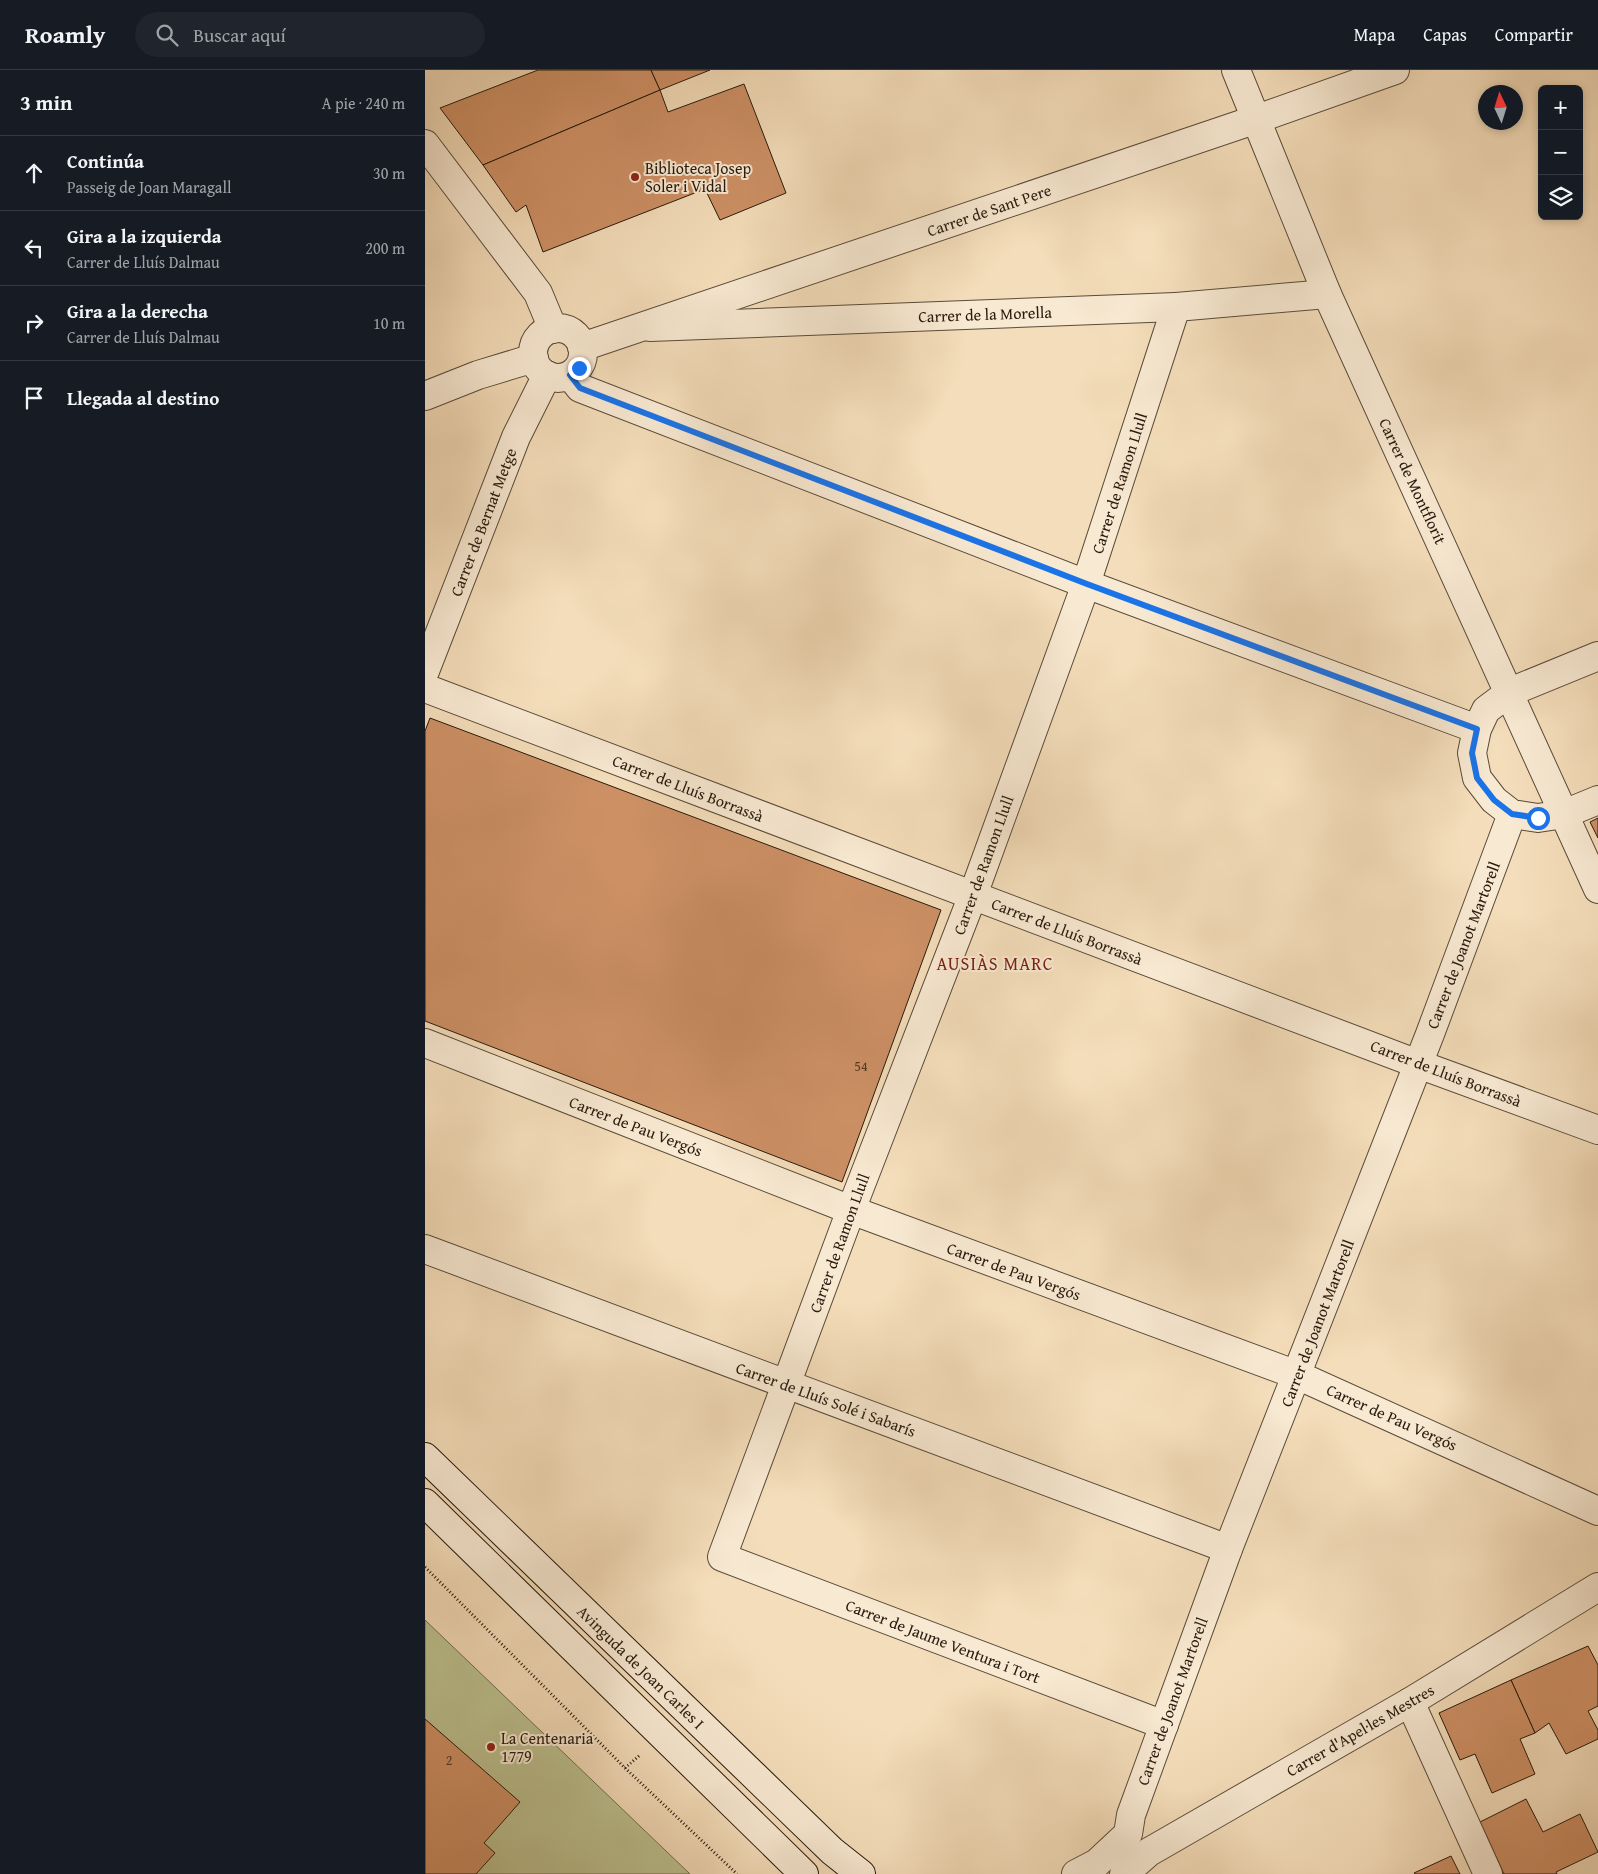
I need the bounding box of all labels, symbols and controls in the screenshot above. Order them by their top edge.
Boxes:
search box [135,12,485,57]
text: Roamly [25,17,105,52]
icon: search [153,21,181,49]
text: Buscar aquí [193,21,286,49]
text: Mapa [1354,21,1395,48]
text: Capas [1423,21,1467,48]
text: Compartir [1495,21,1573,48]
north arrow [1478,85,1523,130]
map controls [1538,85,1583,220]
button: + [1538,85,1583,130]
text: 3 min [20,87,72,118]
text: A pie · 240 m [322,91,405,115]
button: − [1538,130,1583,175]
text: Continúa [67,147,144,175]
place label: Biblioteca Josep Soler i Vidal [645,156,751,198]
icon: ahead [20,159,48,187]
text: 30 m [373,161,405,185]
marker: Biblioteca Josep Soler i Vidal [629,171,641,183]
text: Passeig de Joan Maragall [67,175,231,199]
button: layers [1538,175,1583,220]
street label: Carrer de Sant Pere [924,178,1054,242]
text: Gira a la izquierda [67,222,222,250]
icon: left [20,234,48,262]
text: 200 m [365,236,405,260]
text: Carrer de Lluís Dalmau [67,250,220,274]
text: Gira a la derecha [67,297,208,325]
street label: Carrer de la Morella [918,300,1053,328]
icon: right [20,309,48,337]
text: 10 m [373,311,405,335]
text: Carrer de Lluís Dalmau [67,325,220,349]
route end [568,357,591,380]
icon: arrive [20,384,48,412]
text: Llegada al destino [67,384,219,412]
street label: Carrer de Ramon Llull [1085,409,1153,557]
street label: Carrer de Montflorit [1373,414,1453,548]
street label: Carrer de Bernat Metge [444,444,522,600]
street label: Carrer de Lluís Borrassà [609,748,767,828]
street label: Carrer de Ramon Llull [947,791,1020,938]
route start [1527,807,1550,830]
street label: Carrer de Joanot Martorell [1420,857,1506,1032]
street label: Carrer de Lluís Borrassà [988,891,1146,971]
district label: AUSIÀS MARC [937,950,1053,977]
street label: Carrer de Lluís Borrassà [1367,1033,1525,1113]
house number: 54 [854,1056,868,1076]
street label: Carrer de Pau Vergós [566,1090,706,1162]
street label: Carrer de Ramon Llull [803,1169,876,1316]
street label: Carrer de Joanot Martorell [1274,1235,1360,1410]
street label: Carrer de Pau Vergós [944,1236,1084,1306]
street label: Carrer de Lluís Solé i Sabarís [733,1355,919,1443]
street label: Carrer de Pau Vergós [1323,1377,1461,1457]
street label: Carrer de Jaume Ventura i Tort [842,1593,1044,1689]
street label: Avinguda de Joan Carles I [572,1600,710,1734]
street label: Carrer de Joanot Martorell [1130,1613,1214,1788]
street label: Carrer d'Apel·les Mestres [1282,1678,1438,1782]
place label: La Centenaria 1779 [501,1726,594,1768]
marker: La Centenaria 1779 [485,1741,497,1753]
house number: 2 [446,1750,452,1770]

